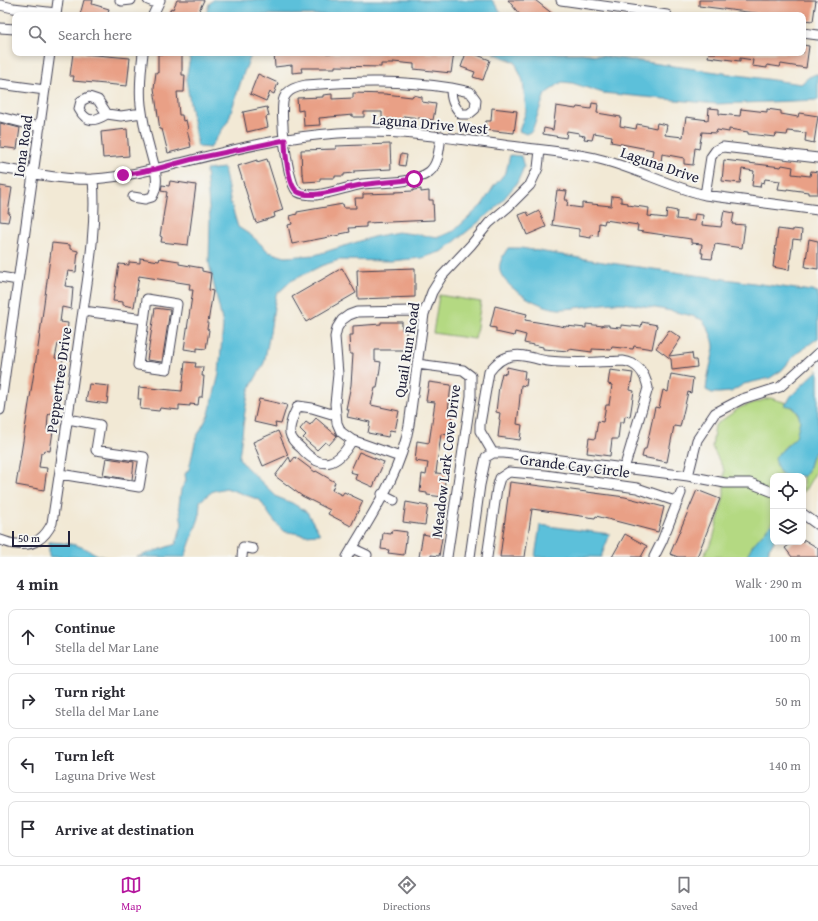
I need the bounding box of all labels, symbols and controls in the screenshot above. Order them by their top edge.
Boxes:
search box [12,12,806,56]
icon: search [26,23,48,45]
text: Search here [58,24,132,45]
street label: Laguna Drive West [371,108,490,139]
street label: Iona Road [8,114,37,178]
street label: Laguna Drive [618,141,703,188]
route end [114,166,132,184]
route start [405,170,423,188]
street label: Quail Run Road [389,301,424,399]
street label: Peppertree Drive [41,326,76,434]
street label: Meadow Lark Cove Drive [426,383,465,539]
street label: Grande Cay Circle [519,448,631,483]
map controls [770,473,806,545]
button: locate [770,473,806,509]
button: layers [770,509,806,545]
scale bar [12,529,70,548]
text: 50 m [18,530,40,546]
text: 4 min [16,571,58,596]
text: Walk · 290 m [735,574,802,593]
text: Continue [55,617,116,638]
icon: ahead [17,626,39,648]
text: 100 m [769,628,801,647]
text: Stella del Mar Lane [55,638,159,657]
text: Turn right [55,681,126,702]
icon: right [17,690,39,712]
text: 50 m [775,692,801,711]
text: Stella del Mar Lane [55,702,159,721]
text: Turn left [55,745,114,766]
icon: left [17,754,39,776]
text: 140 m [769,756,801,775]
text: Laguna Drive West [55,766,156,785]
icon: arrive [17,818,39,840]
text: Arrive at destination [55,819,194,840]
tab: Map [120,874,142,914]
tab: Directions [383,874,430,914]
tab: Saved [671,874,698,914]

